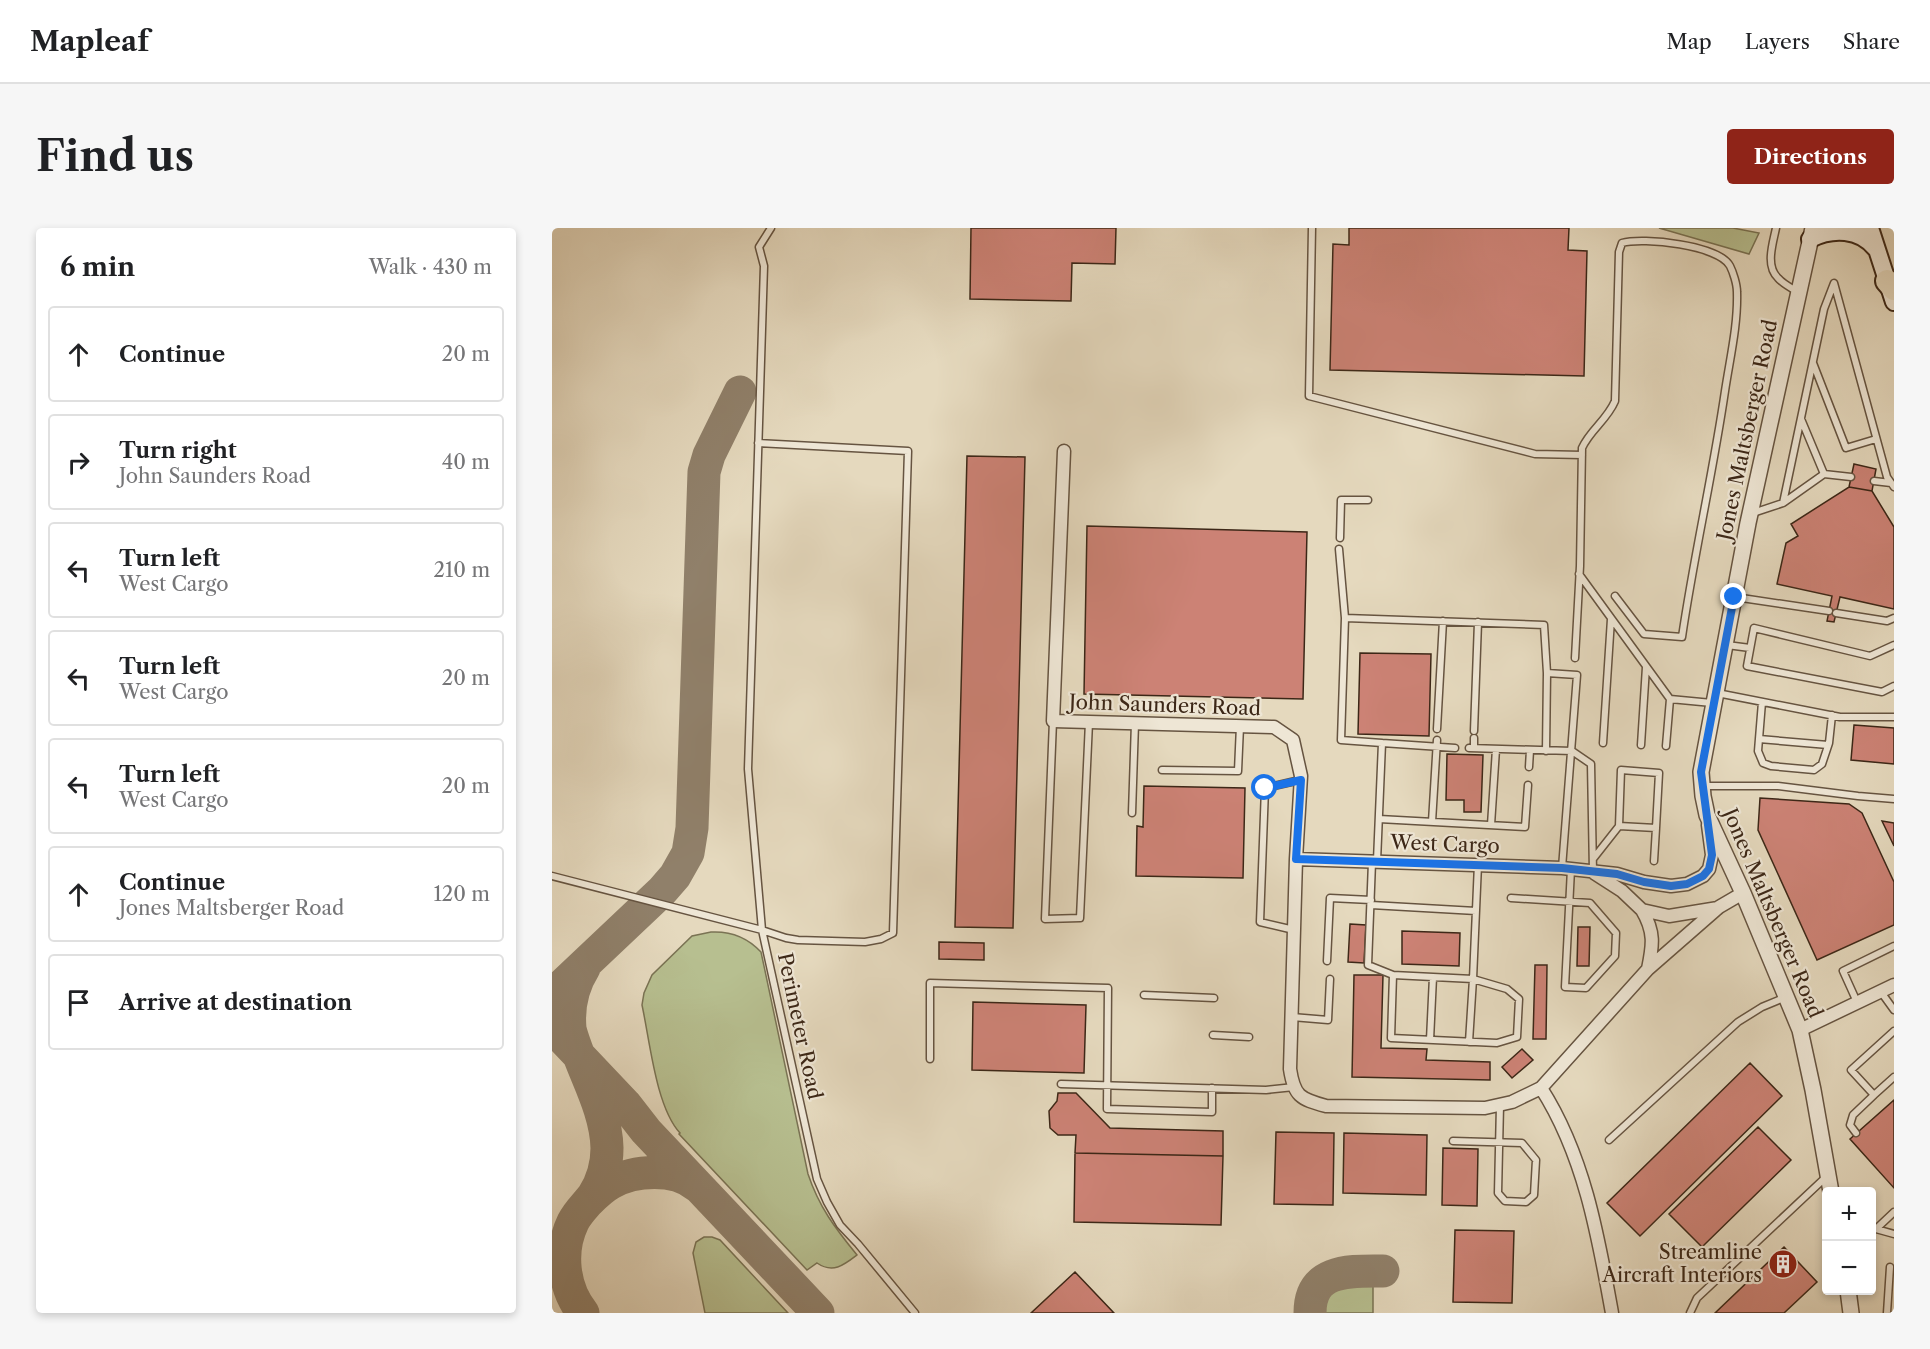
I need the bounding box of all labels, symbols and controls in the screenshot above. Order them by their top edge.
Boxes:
text: Mapleaf [30,24,149,58]
text: Map [1667,29,1712,54]
text: Layers [1745,29,1810,54]
text: Share [1843,29,1900,54]
button: Directions [1727,129,1894,184]
text: Find us [36,130,194,182]
text: 6 min [60,251,135,283]
text: Walk · 430 m [369,255,492,279]
street label: Jones Maltsberger Road [1711,317,1782,546]
icon: ahead [62,338,95,371]
text: Continue [119,341,225,368]
text: 20 m [442,342,490,366]
text: Turn right [119,437,237,464]
icon: right [62,446,95,479]
text: 40 m [442,450,490,474]
text: John Saunders Road [119,464,311,488]
text: Turn left [119,545,220,572]
icon: left [62,554,95,587]
text: 210 m [433,558,490,582]
text: West Cargo [119,572,228,596]
route end [1720,583,1746,609]
text: Turn left [119,653,220,680]
icon: left [62,662,95,695]
text: 20 m [442,666,490,690]
text: West Cargo [119,680,228,704]
street label: John Saunders Road [1066,690,1261,720]
text: Turn left [119,761,220,788]
icon: left [62,770,95,803]
text: 20 m [442,774,490,798]
route start [1251,774,1277,800]
text: West Cargo [119,788,228,812]
street label: Jones Maltsberger Road [1717,802,1828,1021]
street label: West Cargo [1389,830,1500,858]
text: Continue [119,869,225,896]
icon: ahead [62,878,95,911]
text: 120 m [433,882,490,906]
text: Jones Maltsberger Road [119,896,344,920]
street label: Perimeter Road [773,950,827,1102]
icon: arrive [62,986,95,1019]
text: Arrive at destination [119,989,352,1016]
map controls [1822,1187,1876,1295]
button: + [1822,1187,1876,1241]
place label: Streamline Aircraft Interiors [1601,1240,1762,1287]
button: − [1822,1241,1876,1295]
building icon: Streamline Aircraft Interiors [1767,1248,1799,1280]

